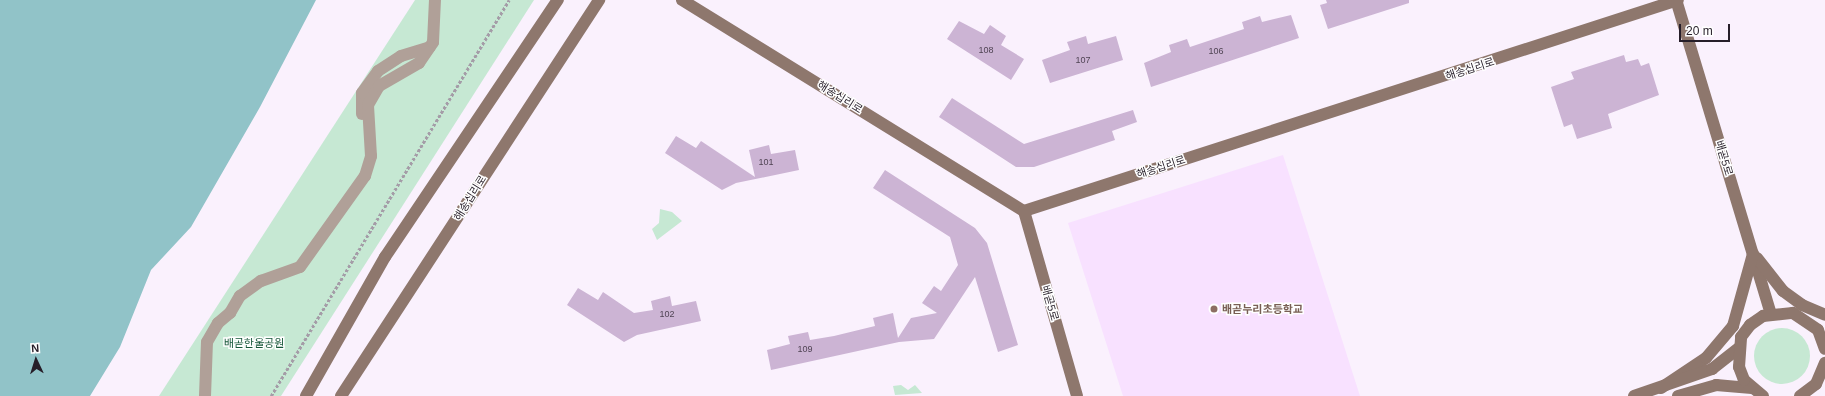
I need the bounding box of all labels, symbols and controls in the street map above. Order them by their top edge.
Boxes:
scale bar [1681,16,1732,42]
text: 20 m [1686,24,1713,38]
house number: 108 [978,45,994,55]
house number: 106 [1208,46,1224,56]
house number: 107 [1075,55,1091,65]
street label: 해송십리로 [1444,55,1496,83]
street label: 해송십리로 [815,78,865,116]
street label: 배곧5로 [1712,139,1736,177]
street label: 해송십리로 [1135,153,1187,181]
house number: 101 [758,157,774,167]
street label: 해송십리로 [451,173,489,223]
street label: 배곧5로 [1039,284,1061,322]
place label: 배곧누리초등학교 [1222,302,1303,316]
marker: 배곧누리초등학교 [1209,304,1219,314]
house number: 102 [659,309,675,319]
park label: 배곧한울공원 [224,336,284,350]
north arrow [16,340,56,380]
text: N [31,342,40,354]
house number: 109 [797,344,813,354]

